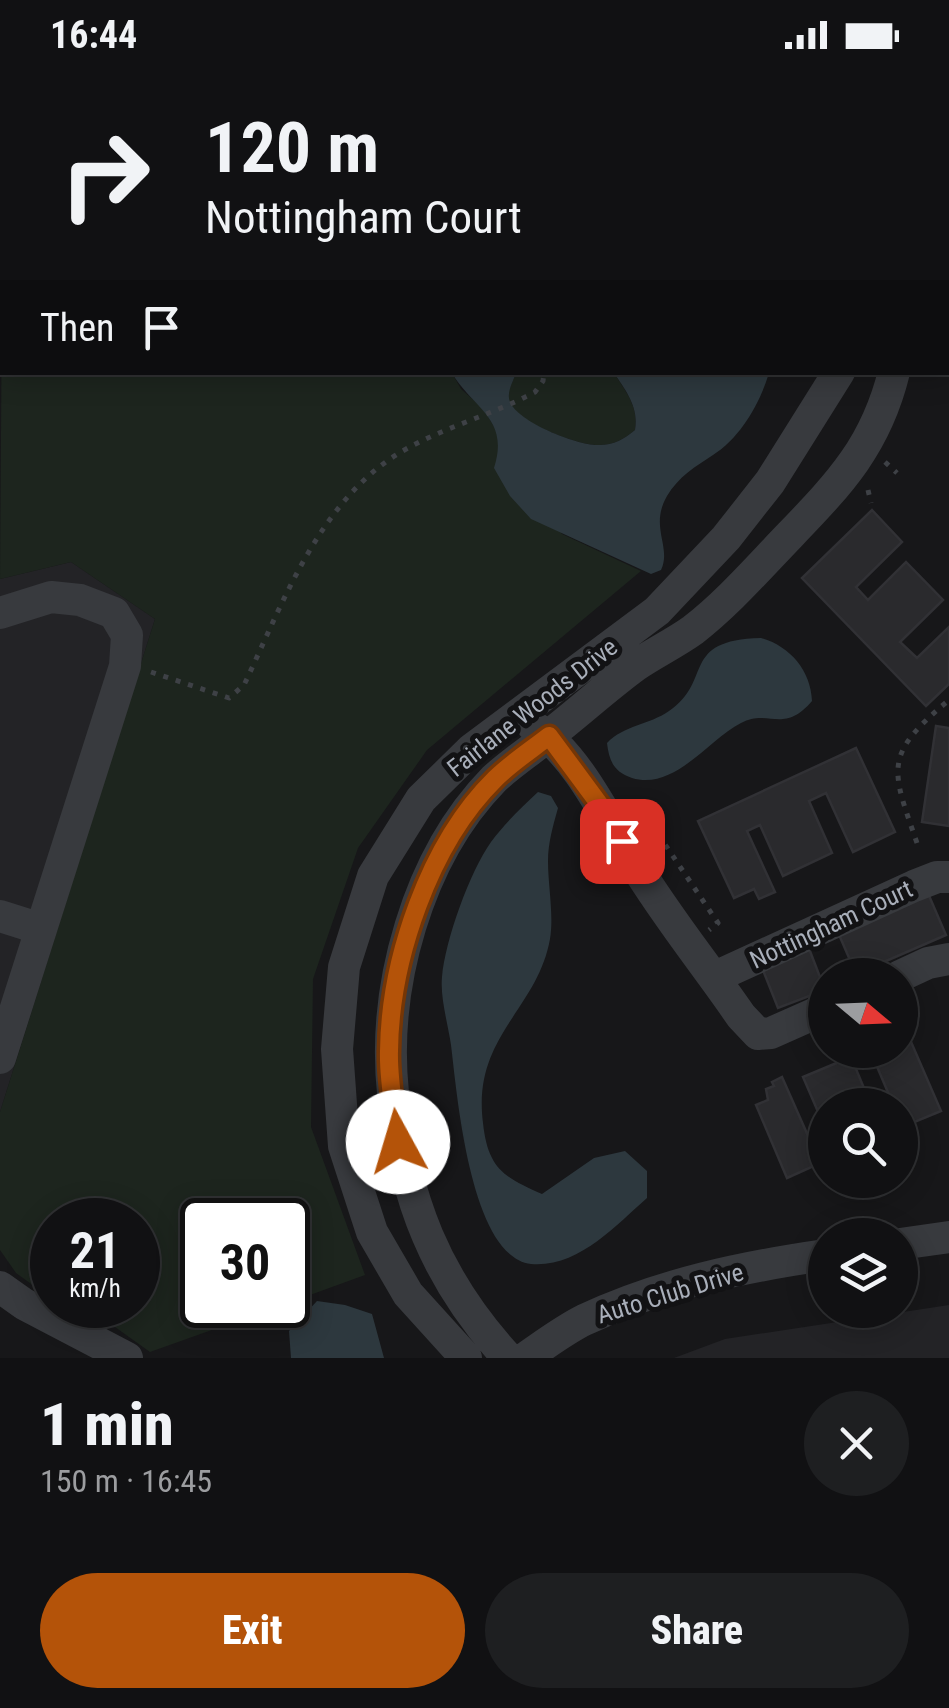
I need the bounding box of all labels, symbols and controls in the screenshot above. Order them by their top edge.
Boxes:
text: 16:44 [50,13,137,57]
text: 120 m [205,107,379,189]
icon: right [40,110,170,240]
text: Nottingham Court [205,191,522,244]
icon: arrive [134,300,189,355]
text: Then [40,306,114,350]
street label: Fairlane Woods Drive [442,632,623,783]
pin [580,799,665,884]
icon: arrive [595,814,650,869]
street label: Nottingham Court [745,874,917,975]
north arrow [808,958,918,1068]
map controls [808,958,918,1328]
button: search [808,1088,918,1198]
position arrow [346,1090,450,1194]
speed limit sign: 30 [180,1198,310,1328]
button: layers [808,1218,918,1328]
text: 21 [70,1222,120,1280]
street label: Auto Club Drive [593,1257,747,1330]
text: km/h [69,1274,121,1303]
text: 1 min [40,1389,174,1460]
button: close [804,1391,909,1496]
text: 150 m · 16:45 [40,1462,212,1500]
button: Exit [40,1573,465,1688]
button: Share [485,1573,909,1688]

